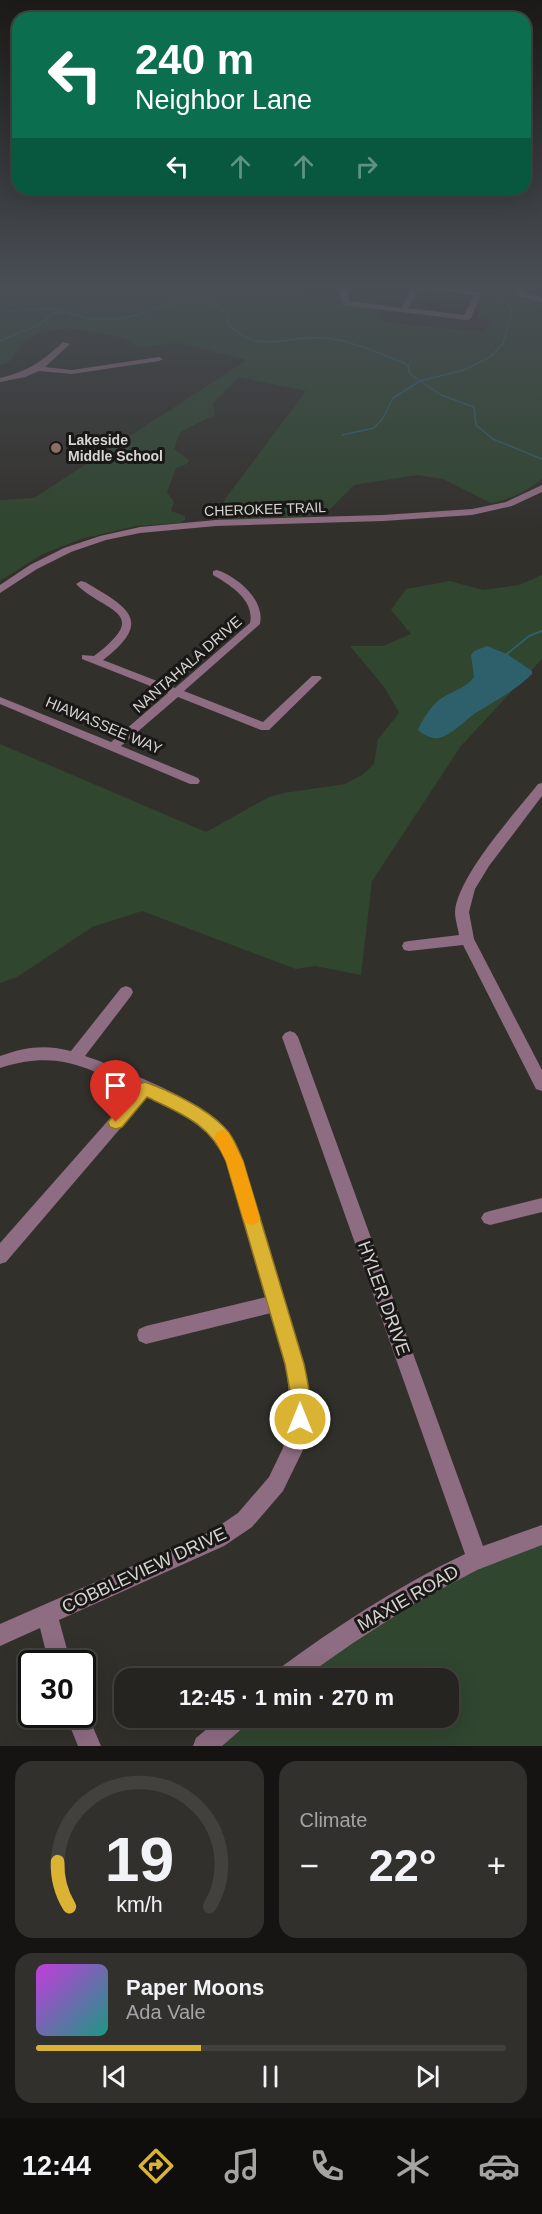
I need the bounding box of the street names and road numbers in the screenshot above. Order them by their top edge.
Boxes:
street label: CHEROKEE TRAIL [204,499,326,519]
street label: NANTAHALA DRIVE [129,612,245,716]
street label: HIAWASSEE WAY [43,693,165,757]
street label: HYLER DRIVE [354,1238,414,1358]
street label: COBBLEVIEW DRIVE [59,1523,229,1617]
street label: MAXIE ROAD [354,1561,462,1635]

